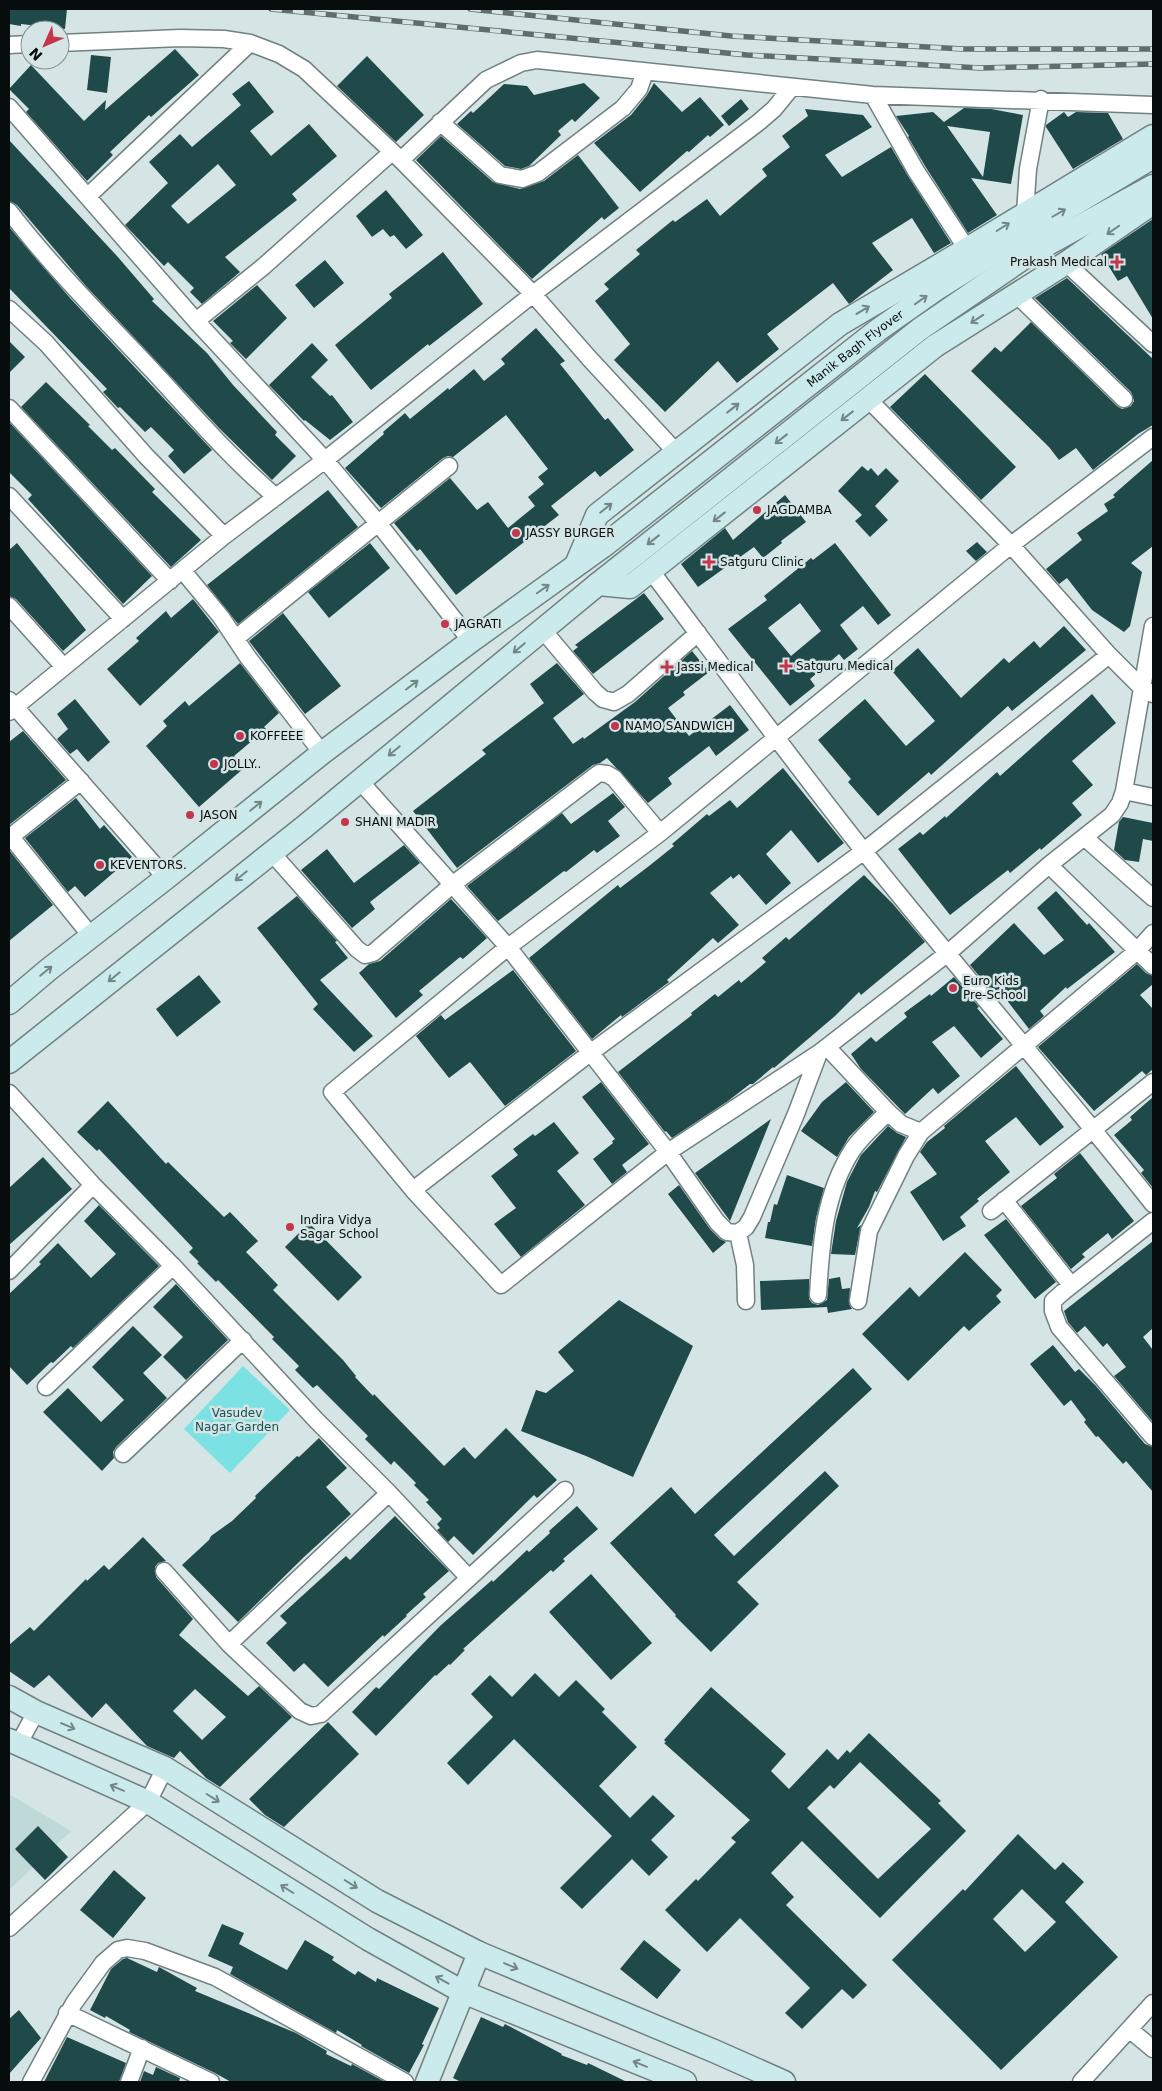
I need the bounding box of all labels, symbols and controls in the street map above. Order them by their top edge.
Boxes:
north arrow [20,20,70,70]
text: N [26,44,46,64]
one-way arrow [1052,208,1066,218]
one-way arrow [995,222,1009,232]
one-way arrow [1106,225,1120,235]
place label: Prakash Medical [1010,255,1107,269]
marker: Prakash Medical [1111,256,1123,268]
one-way arrow [914,295,928,305]
one-way arrow [855,305,869,315]
street label: Manik Bagh Flyover [804,307,906,390]
one-way arrow [971,314,985,324]
one-way arrow [726,402,739,413]
one-way arrow [841,411,854,422]
one-way arrow [775,433,788,444]
one-way arrow [599,503,612,514]
place label: JAGDAMBA [766,503,832,517]
marker: JAGDAMBA [751,504,763,516]
one-way arrow [713,511,726,522]
place label: JASSY BURGER [525,526,615,540]
marker: JASSY BURGER [510,527,522,539]
one-way arrow [647,534,660,545]
marker: Satguru Clinic [702,555,716,569]
place label: Satguru Clinic [720,555,804,569]
one-way arrow [536,584,550,594]
place label: JAGRATI [454,617,502,631]
marker: JAGRATI [439,618,451,630]
one-way arrow [513,642,526,653]
place label: Satguru Medical [796,659,893,673]
place label: Jassi Medical [676,660,754,674]
marker: Satguru Medical [780,660,792,672]
marker: Jassi Medical [661,661,673,673]
one-way arrow [405,680,419,690]
place label: NAMO SANDWICH [625,719,733,733]
marker: NAMO SANDWICH [609,720,621,732]
place label: KOFFEEE [250,729,303,743]
marker: KOFFEEE [234,730,246,742]
one-way arrow [388,746,401,757]
place label: JOLLY.. [223,757,261,771]
marker: JOLLY.. [208,758,220,770]
one-way arrow [249,801,262,812]
place label: JASON [199,808,238,822]
marker: JASON [184,809,196,821]
place label: SHANI MADIR [355,815,436,829]
marker: SHANI MADIR [339,816,351,828]
place label: KEVENTORS. [110,858,187,872]
marker: KEVENTORS. [94,859,106,871]
one-way arrow [235,870,248,881]
one-way arrow [39,966,52,977]
one-way arrow [108,972,121,983]
place label: Euro Kids Pre-School [963,974,1026,1002]
marker: Euro Kids Pre-School [947,982,959,994]
place label: Indira Vidya Sagar School [300,1213,379,1241]
marker: Indira Vidya Sagar School [284,1221,296,1233]
park label: Vasudev Nagar Garden [195,1406,279,1434]
one-way arrow [60,1722,75,1732]
one-way arrow [110,1783,125,1793]
one-way arrow [206,1794,220,1804]
one-way arrow [344,1880,358,1890]
one-way arrow [280,1883,294,1893]
one-way arrow [503,1962,518,1972]
one-way arrow [435,1975,450,1984]
one-way arrow [633,2058,648,2068]

